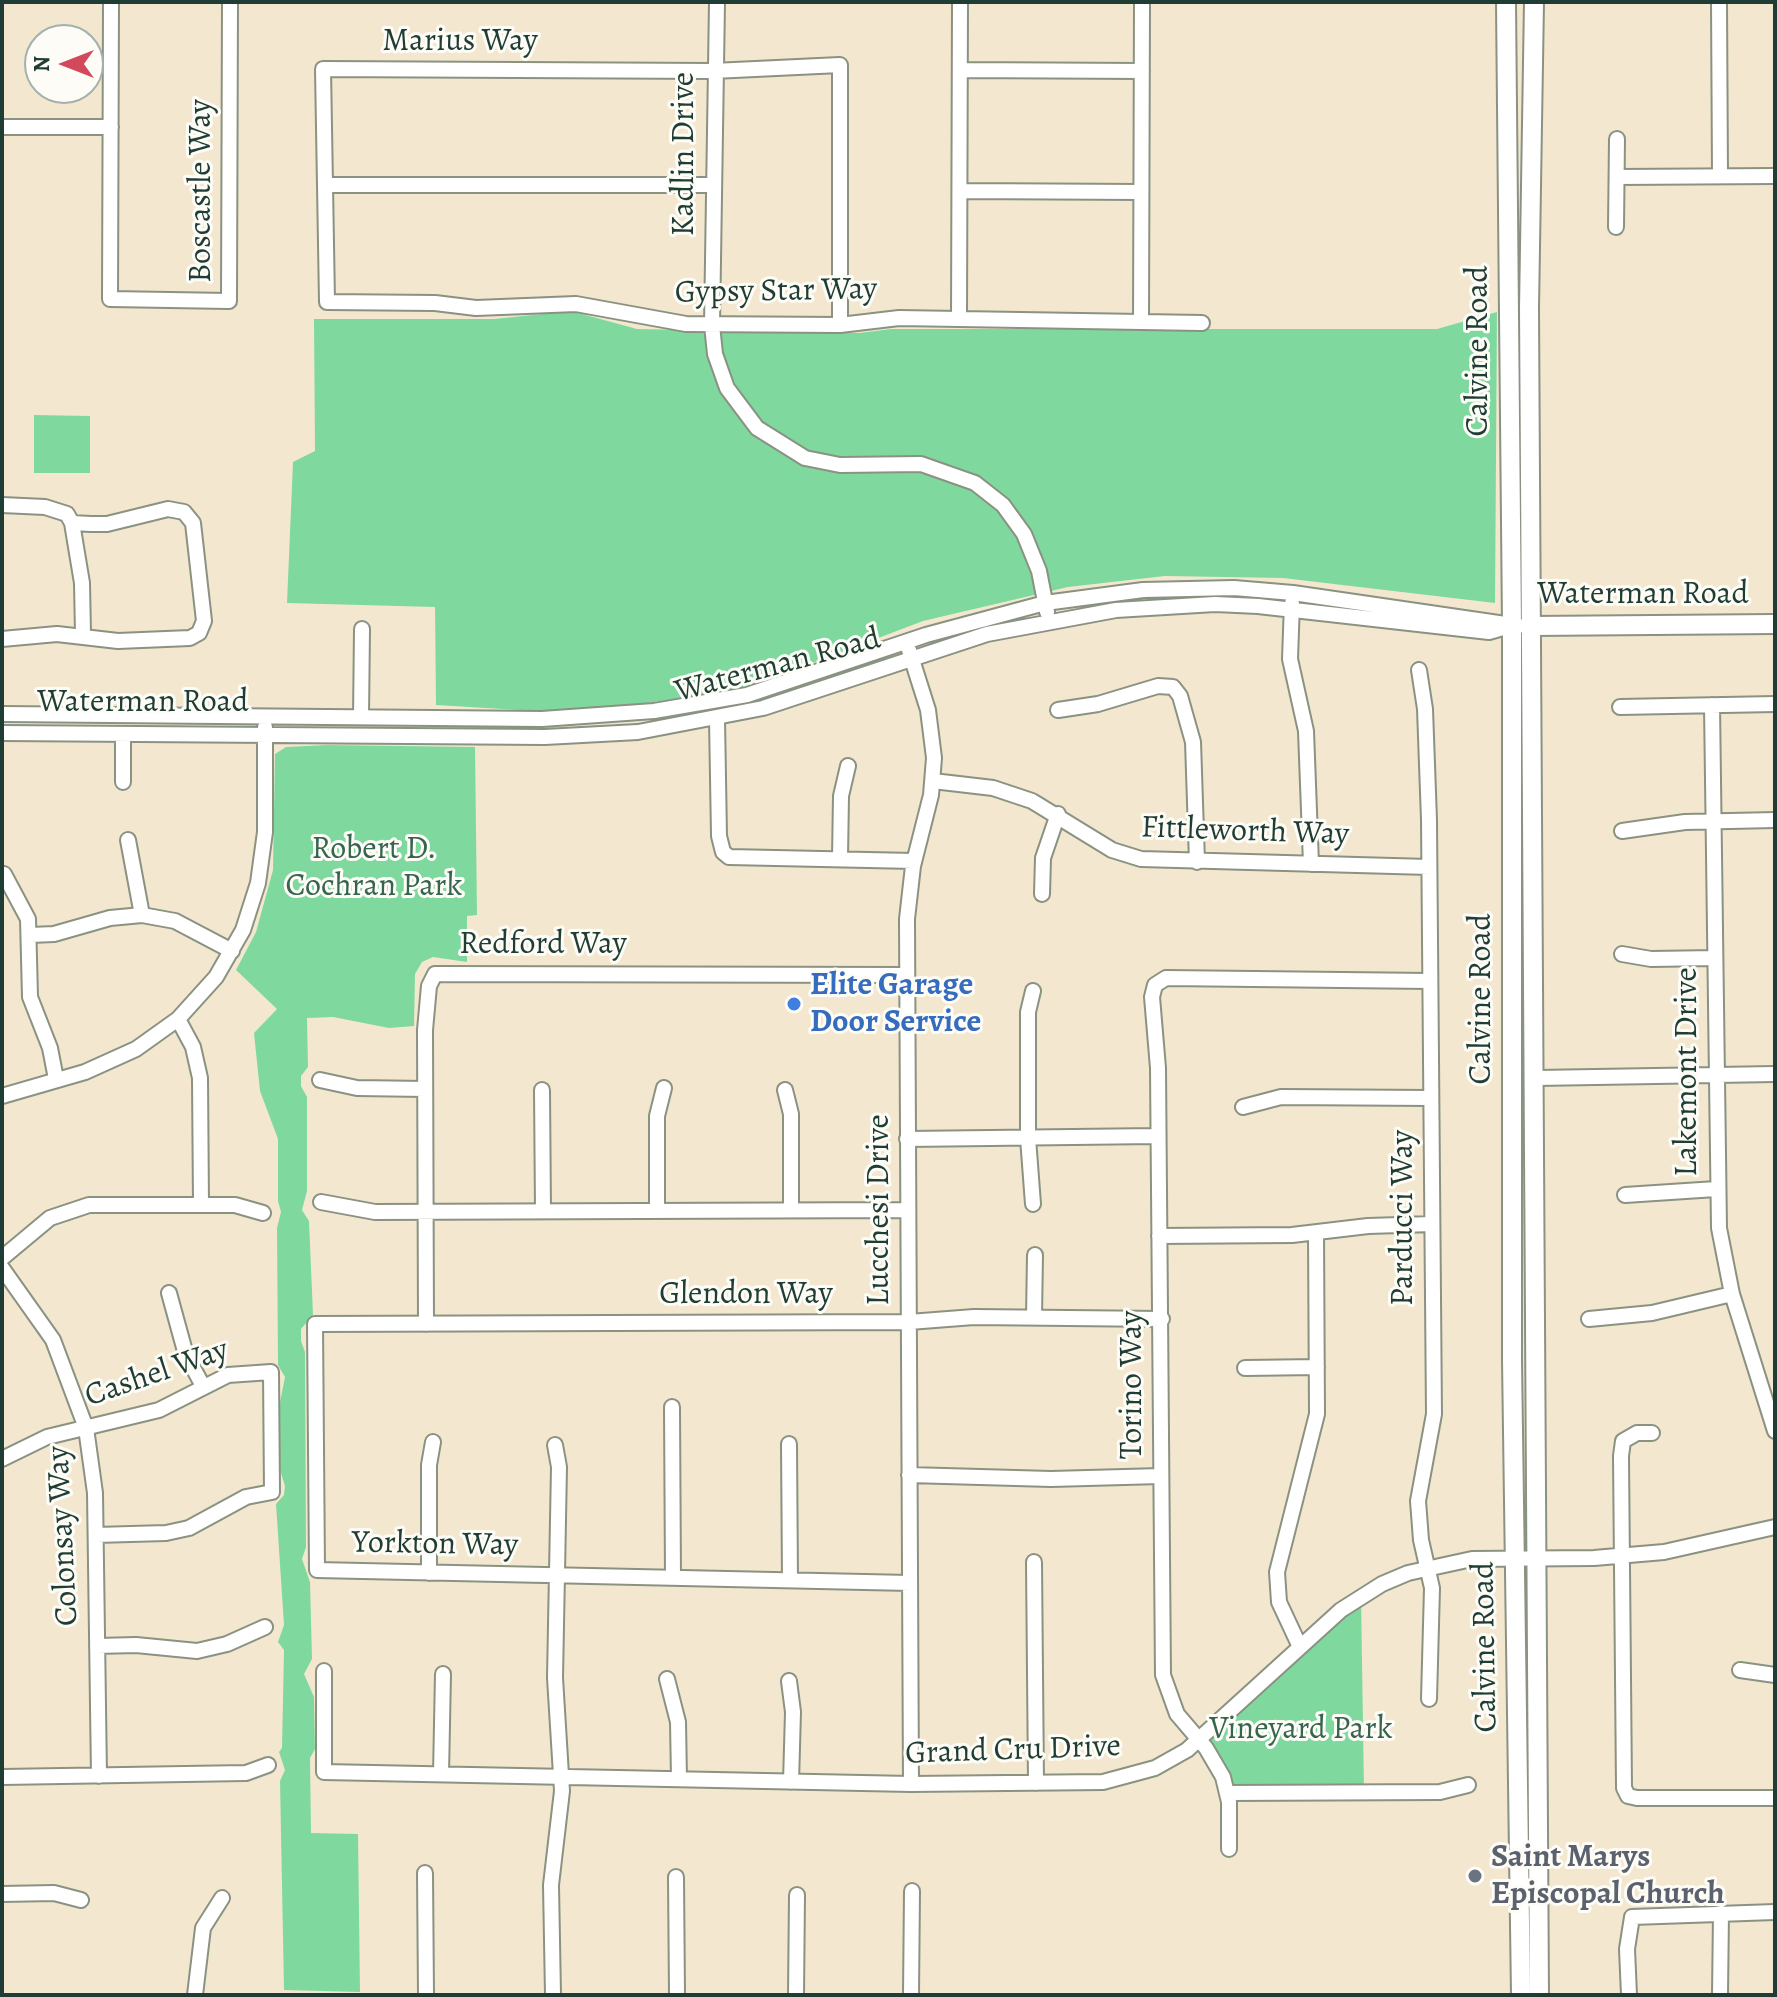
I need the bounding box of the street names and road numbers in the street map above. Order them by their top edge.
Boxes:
street label: Marius Way [382,23,538,61]
street label: Kadlin Drive [666,72,704,236]
street label: Boscastle Way [183,99,221,283]
street label: Calvine Road [1460,266,1498,436]
street label: Gypsy Star Way [675,271,877,313]
street label: Waterman Road [1537,576,1749,614]
street label: Waterman Road [671,620,885,712]
street label: Waterman Road [37,684,249,722]
street label: Fittleworth Way [1140,809,1350,855]
street label: Calvine Road [1463,914,1501,1084]
street label: Redford Way [459,926,627,964]
street label: Lakemont Drive [1669,967,1707,1177]
street label: Lucchesi Drive [861,1114,899,1306]
street label: Parducci Way [1385,1130,1423,1306]
street label: Glendon Way [659,1276,833,1314]
street label: Torino Way [1114,1311,1152,1459]
street label: Cashel Way [80,1332,234,1416]
street label: Colonsay Way [40,1445,88,1627]
street label: Yorkton Way [352,1524,518,1566]
street label: Calvine Road [1465,1561,1507,1733]
street label: Grand Cru Drive [905,1728,1121,1774]

